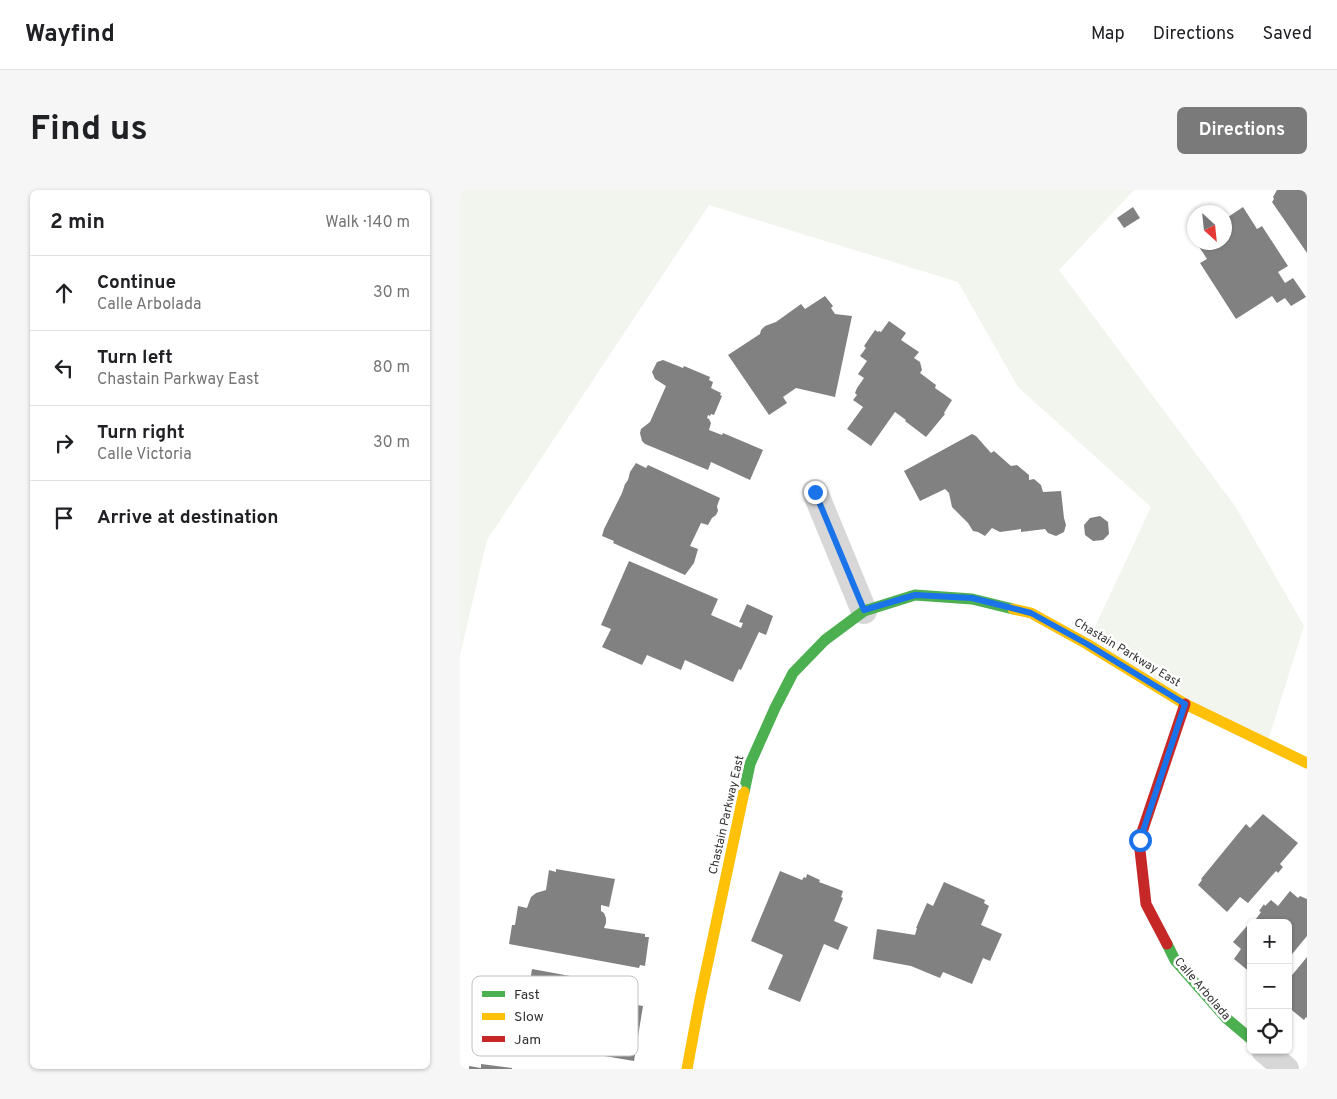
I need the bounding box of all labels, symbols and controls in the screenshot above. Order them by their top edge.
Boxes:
text: Wayfind [25,20,115,50]
text: Map [1091,23,1125,46]
text: Directions [1153,23,1235,46]
text: Saved [1263,23,1312,46]
button: Directions [1177,107,1307,154]
text: Find us [30,108,148,152]
north arrow [1187,205,1232,250]
text: 2 min [50,209,105,236]
text: Walk · 140 m [325,213,410,233]
text: Continue [97,271,176,295]
icon: ahead [50,279,78,307]
text: 30 m [373,283,410,303]
text: Calle Arbolada [97,295,201,315]
text: Turn left [97,346,173,370]
icon: left [50,354,78,382]
text: 80 m [373,358,410,378]
text: Chastain Parkway East [97,370,259,390]
text: Turn right [97,421,185,445]
icon: right [50,429,78,457]
text: 30 m [373,433,410,453]
text: Calle Victoria [97,445,192,465]
route end [804,481,827,504]
icon: arrive [50,504,78,532]
text: Arrive at destination [97,506,278,530]
street label: Chastain Parkway East [1071,615,1183,691]
street label: Chastain Parkway East [706,754,748,876]
route start [1129,829,1152,852]
map controls [1247,919,1292,1054]
button: + [1247,919,1292,964]
street label: Calle Arbolada [1170,954,1234,1024]
button: − [1247,964,1292,1009]
legend [472,976,638,1056]
text: Fast [514,987,540,1004]
text: Slow [514,1009,544,1026]
button: locate [1247,1009,1292,1054]
text: Jam [514,1032,541,1049]

